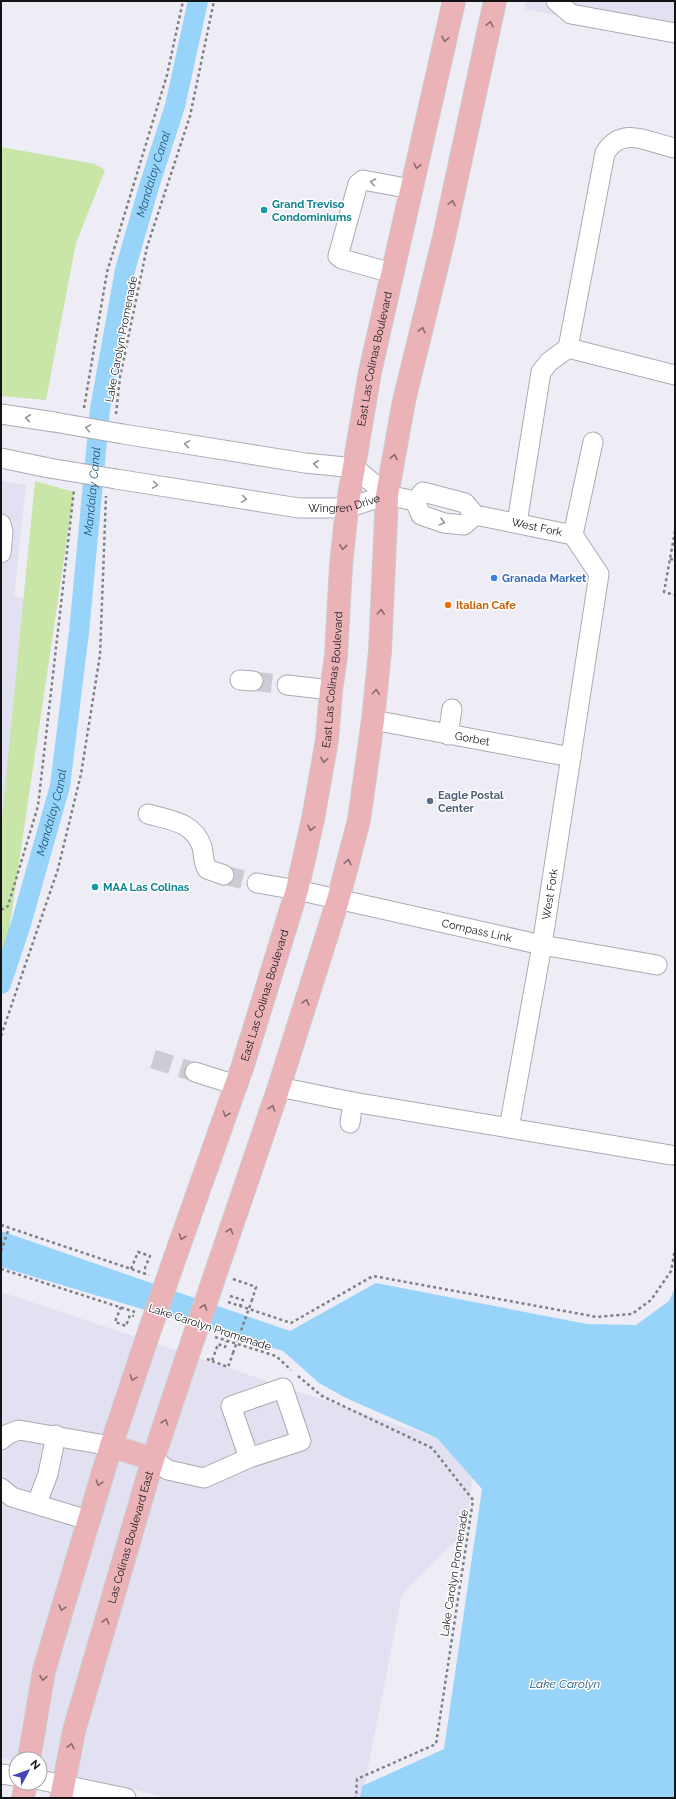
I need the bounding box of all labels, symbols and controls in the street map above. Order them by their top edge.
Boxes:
one-way arrow [486,20,494,27]
one-way arrow [442,36,450,42]
water label: Mandalay Canal [134,129,173,219]
one-way arrow [413,163,421,169]
one-way arrow [370,178,376,187]
place label: Grand Treviso Condominiums [272,198,352,224]
one-way arrow [447,200,455,207]
marker: Grand Treviso Condominiums [259,205,269,215]
street label: Lake Carolyn Promenade [103,274,140,403]
street label: East Las Colinas Boulevard [355,290,395,427]
one-way arrow [417,327,425,333]
one-way arrow [24,414,31,423]
one-way arrow [85,424,91,433]
one-way arrow [184,440,191,449]
water label: Mandalay Canal [81,446,103,537]
one-way arrow [389,454,398,460]
one-way arrow [313,460,319,469]
one-way arrow [152,481,158,489]
street label: Wingren Drive [308,492,382,515]
one-way arrow [240,495,247,503]
street label: West Fork [510,516,564,539]
one-way arrow [439,517,446,526]
one-way arrow [339,544,348,550]
place label: Granada Market [502,572,587,585]
marker: Granada Market [489,573,499,583]
place label: Italian Cafe [456,599,516,612]
marker: Italian Cafe [443,600,453,610]
one-way arrow [377,609,386,615]
street label: East Las Colinas Boulevard [320,611,345,749]
one-way arrow [371,689,380,695]
street label: Gorbet [454,729,491,749]
one-way arrow [320,757,328,763]
water label: Mandalay Canal [34,768,69,858]
place label: Eagle Postal Center [438,789,504,815]
marker: Eagle Postal Center [425,796,435,806]
one-way arrow [307,825,315,831]
one-way arrow [343,859,352,866]
street label: West Fork [540,868,561,921]
place label: MAA Las Colinas [103,881,190,894]
marker: MAA Las Colinas [90,882,100,892]
street label: Compass Link [440,917,513,945]
street label: East Las Colinas Boulevard [239,928,291,1063]
one-way arrow [301,999,310,1006]
one-way arrow [267,1104,276,1111]
one-way arrow [222,1110,230,1117]
one-way arrow [225,1227,234,1234]
one-way arrow [179,1233,187,1240]
street label: Lake Carolyn Promenade [147,1301,273,1354]
one-way arrow [199,1303,208,1310]
one-way arrow [129,1375,138,1382]
one-way arrow [160,1419,169,1426]
street label: Las Colinas Boulevard East [105,1469,156,1605]
one-way arrow [95,1479,104,1486]
street label: Lake Carolyn Promenade [438,1508,471,1637]
one-way arrow [58,1604,67,1611]
one-way arrow [101,1618,110,1625]
one-way arrow [39,1675,48,1681]
water label: Lake Carolyn [530,1677,601,1691]
one-way arrow [66,1743,74,1749]
north arrow [8,1751,48,1791]
text: N [28,1757,43,1772]

